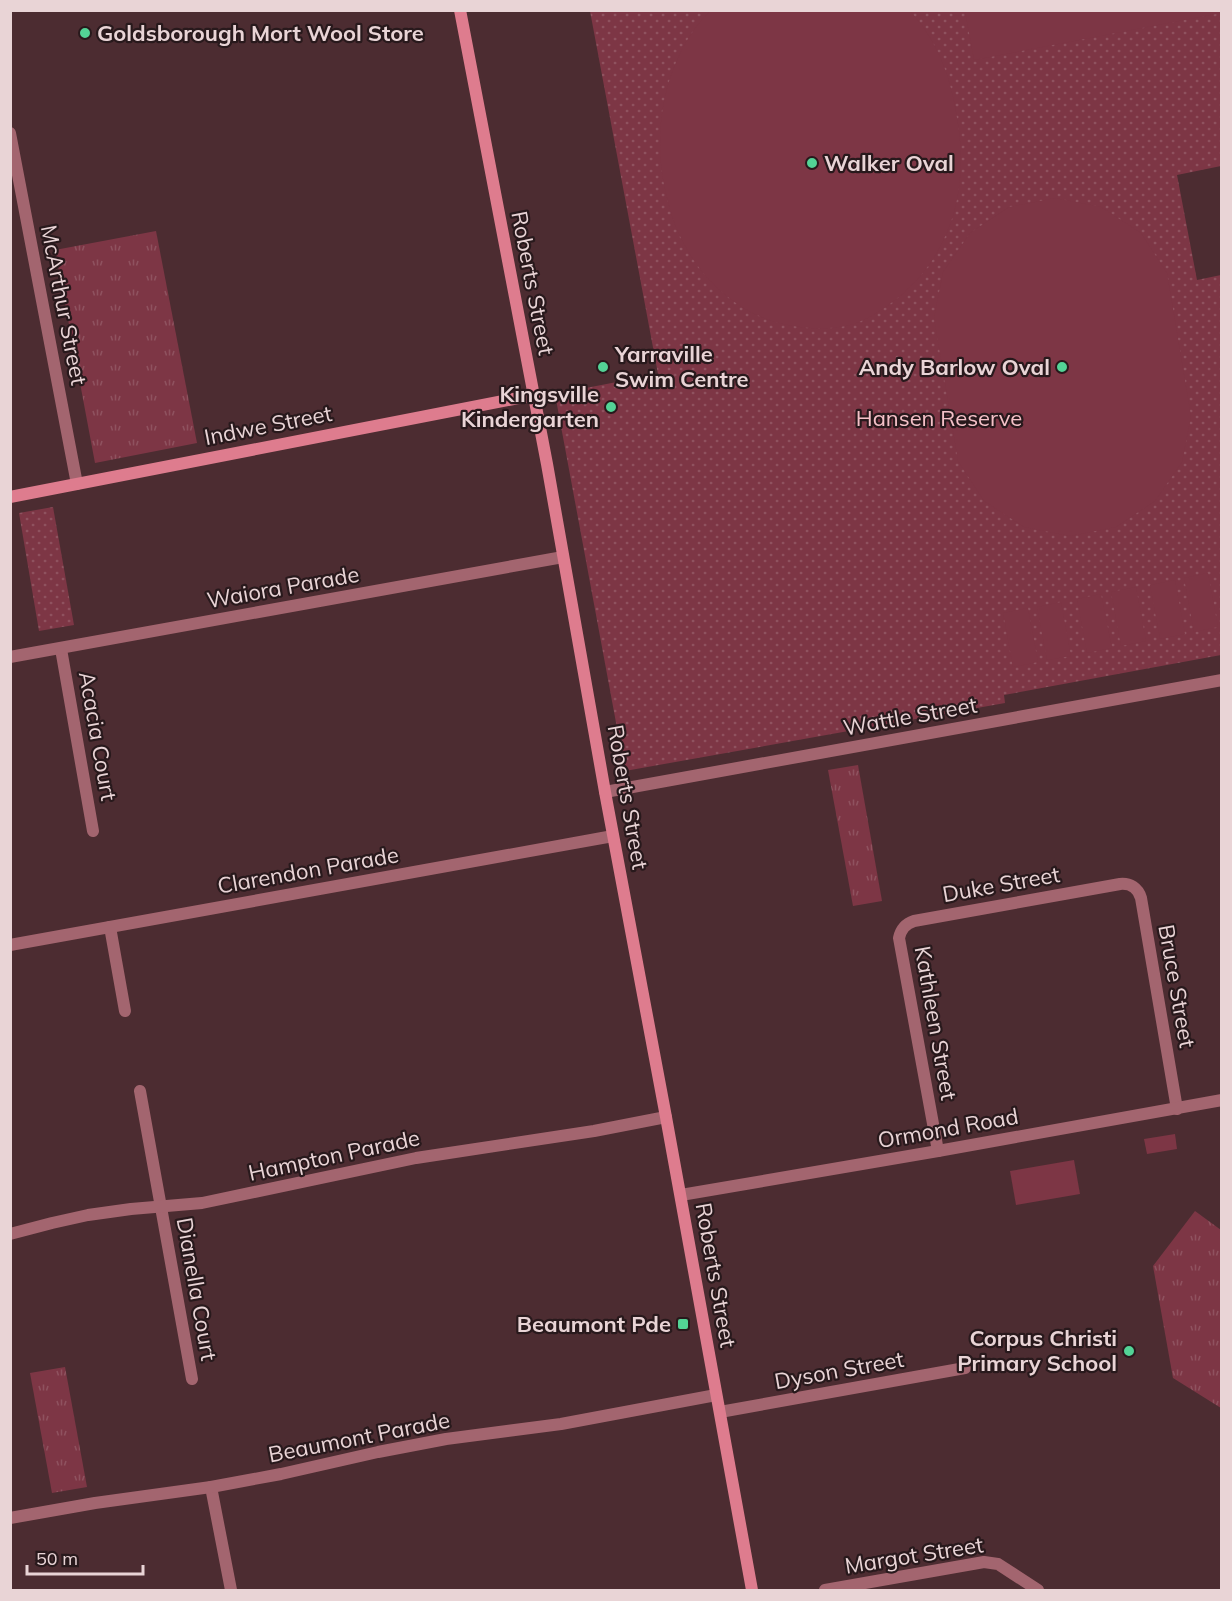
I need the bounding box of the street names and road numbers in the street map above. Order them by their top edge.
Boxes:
street label: Roberts Street [505,208,561,358]
street label: McArthur Street [35,223,93,388]
street label: Indwe Street [202,399,334,451]
street label: Waiora Parade [205,560,361,614]
street label: Acacia Court [73,669,123,803]
street label: Wattle Street [841,690,979,742]
street label: Roberts Street [601,722,655,872]
street label: Clarendon Parade [215,840,401,900]
street label: Duke Street [940,860,1062,908]
street label: Bruce Street [1152,922,1202,1050]
street label: Kathleen Street [909,944,963,1103]
street label: Ormond Road [875,1102,1021,1154]
street label: Hampton Parade [246,1123,422,1187]
street label: Roberts Street [689,1200,743,1350]
street label: Dianella Court [171,1215,223,1363]
street label: Dyson Street [772,1345,906,1395]
street label: Beaumont Parade [266,1406,452,1468]
street label: Margot Street [843,1530,986,1580]

